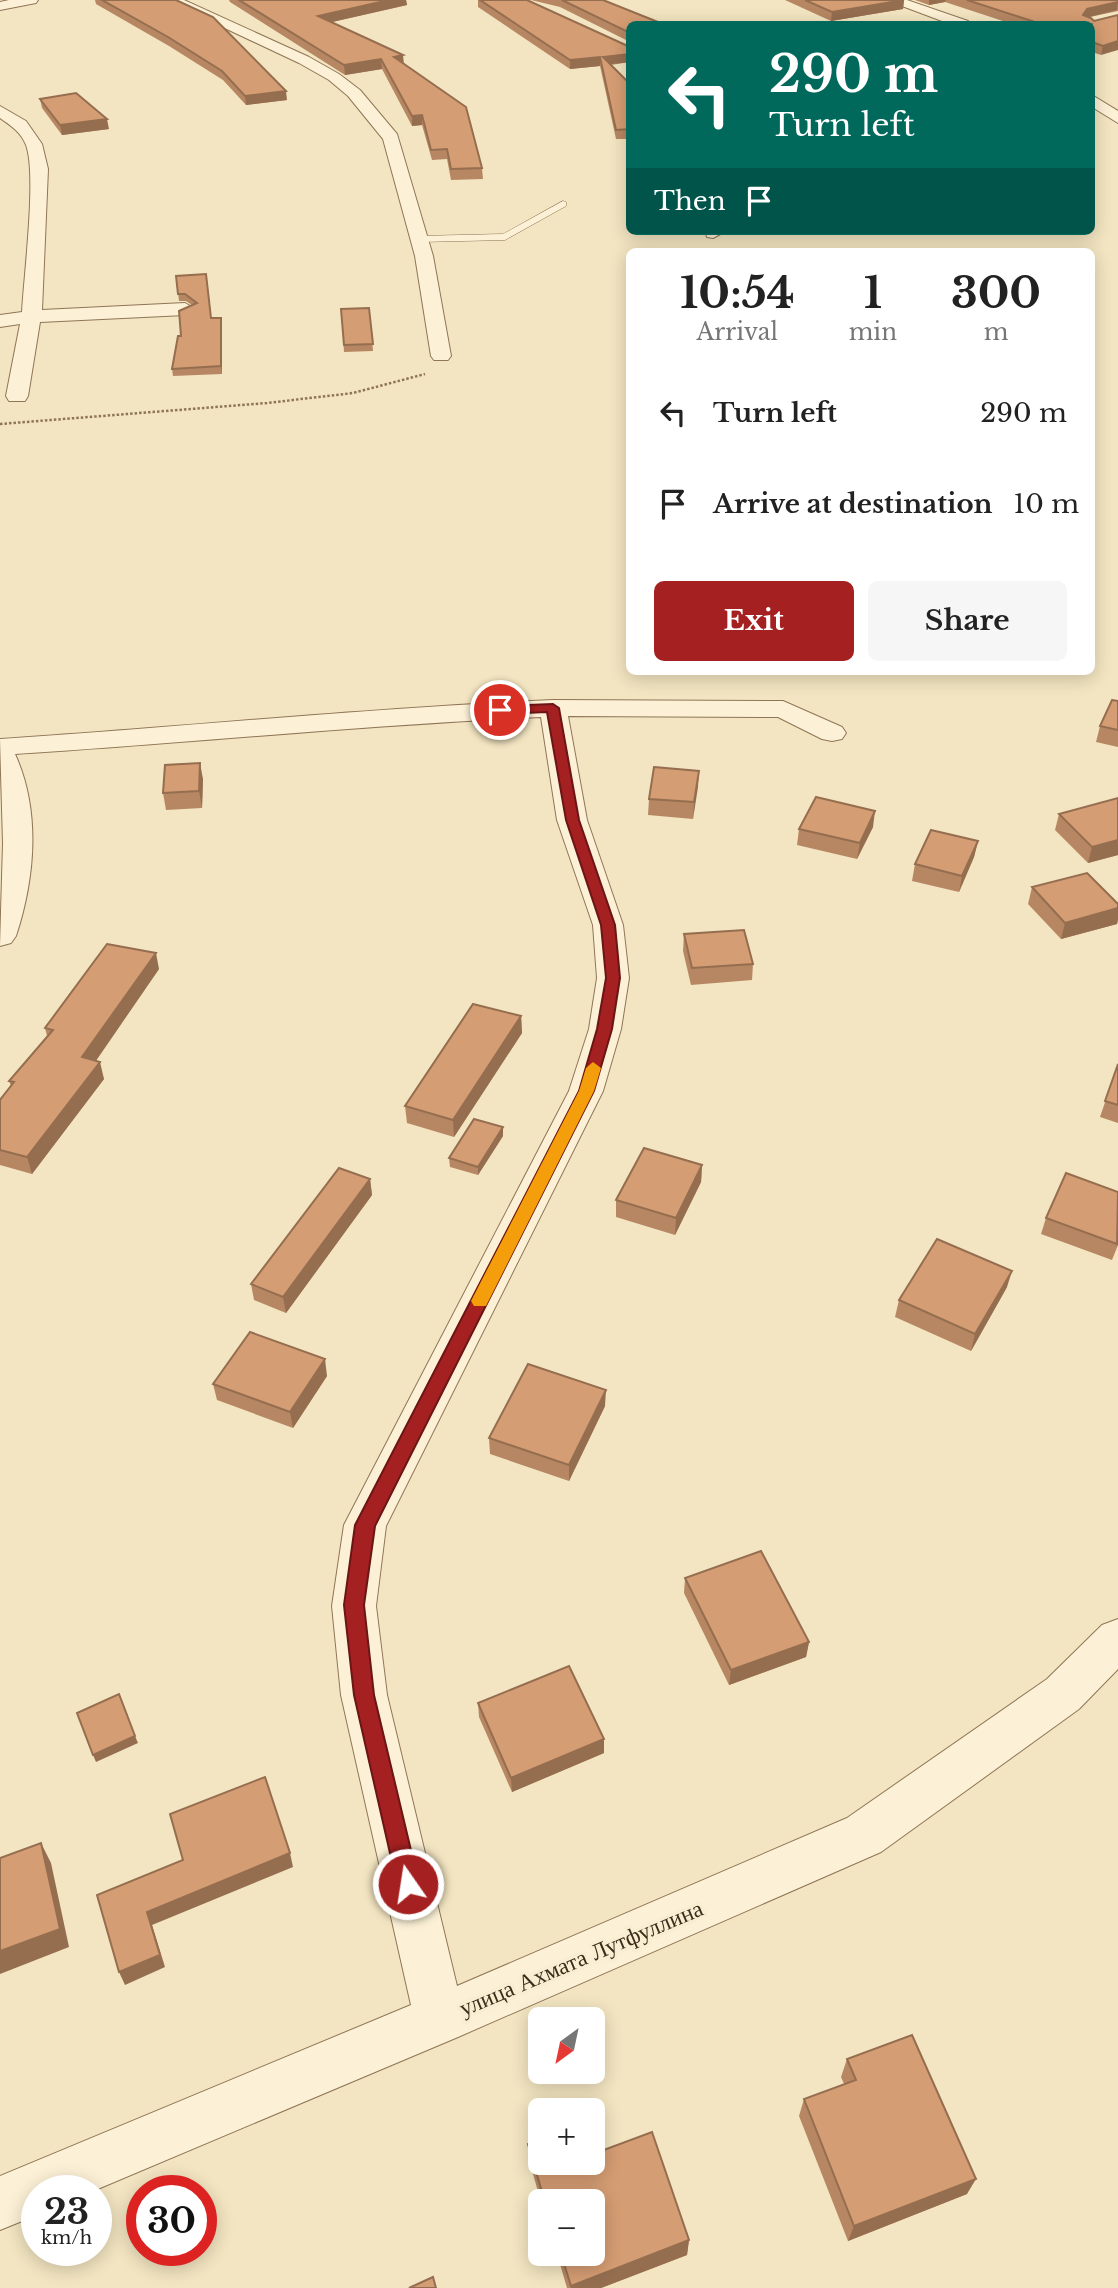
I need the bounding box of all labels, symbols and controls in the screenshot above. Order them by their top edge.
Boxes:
text: 290 m [769,44,938,105]
icon: left [654,49,745,140]
text: Turn left [769,105,915,145]
icon: arrive [740,182,778,220]
text: Then [654,185,726,217]
text: 10:54 [680,267,795,319]
text: 1 [864,267,882,319]
text: 300 [951,267,1041,319]
text: Arrival [697,318,778,346]
text: min [849,318,897,346]
text: m [984,318,1008,346]
icon: left [654,394,692,432]
text: Turn left [713,397,837,429]
text: 290 m [980,397,1067,429]
icon: arrive [654,485,692,523]
text: Arrive at destination [713,488,993,520]
text: 10 m [1014,488,1079,520]
button: Exit [654,581,854,661]
button: Share [868,581,1067,661]
pin [470,680,530,740]
icon: arrive [481,691,519,729]
position arrow [371,1847,445,1921]
street label: улица Ахмата Лутфуллина [455,1894,707,2022]
north arrow [528,2007,606,2084]
map controls [528,2007,605,2266]
button: + [528,2098,605,2175]
speed limit sign: 30 [126,2175,217,2266]
button: − [528,2189,605,2266]
text: 23 [44,2190,89,2233]
text: km/h [41,2227,92,2249]

